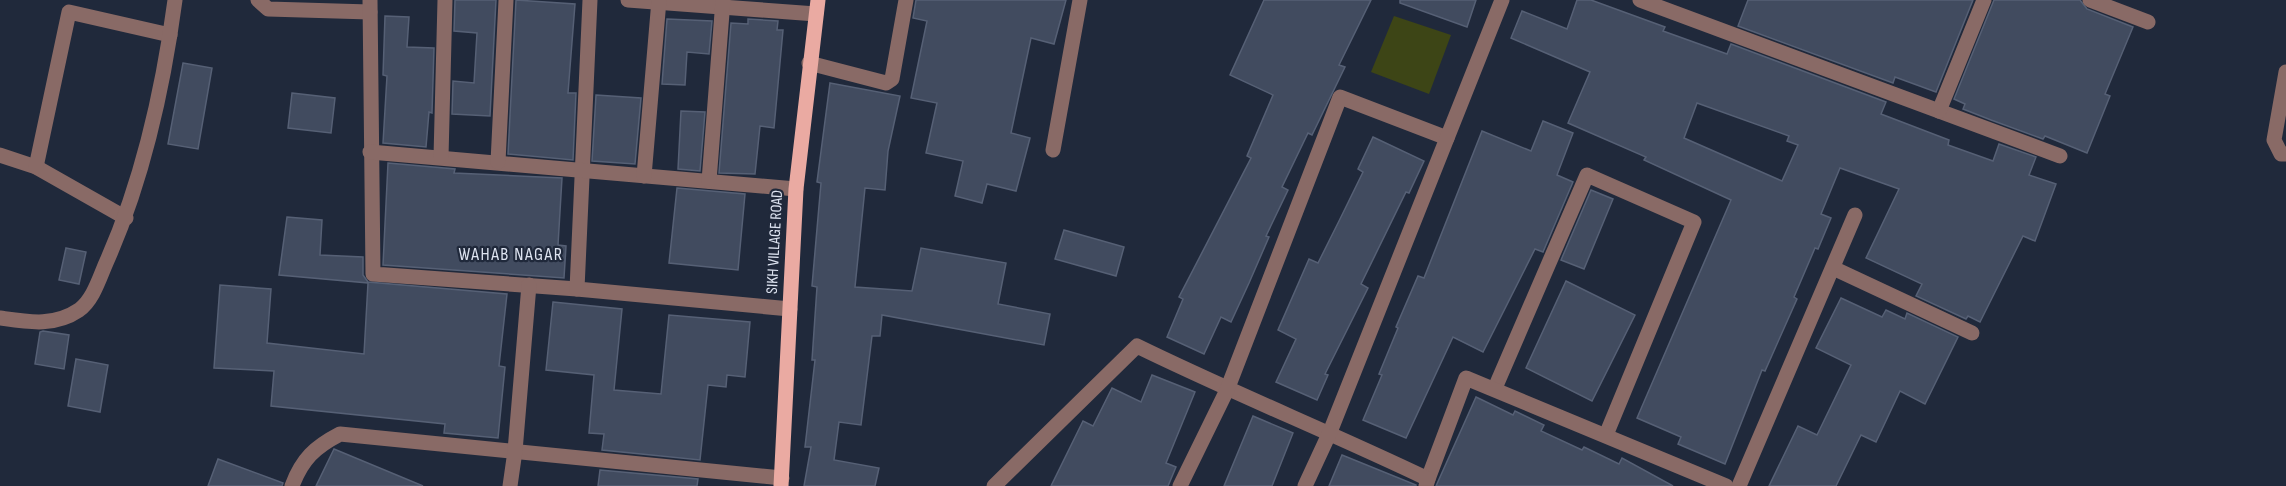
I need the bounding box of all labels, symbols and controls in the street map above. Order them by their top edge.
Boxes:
street label: SIKH VILLAGE ROAD [763,189,787,294]
district label: WAHAB NAGAR [458,244,564,265]

